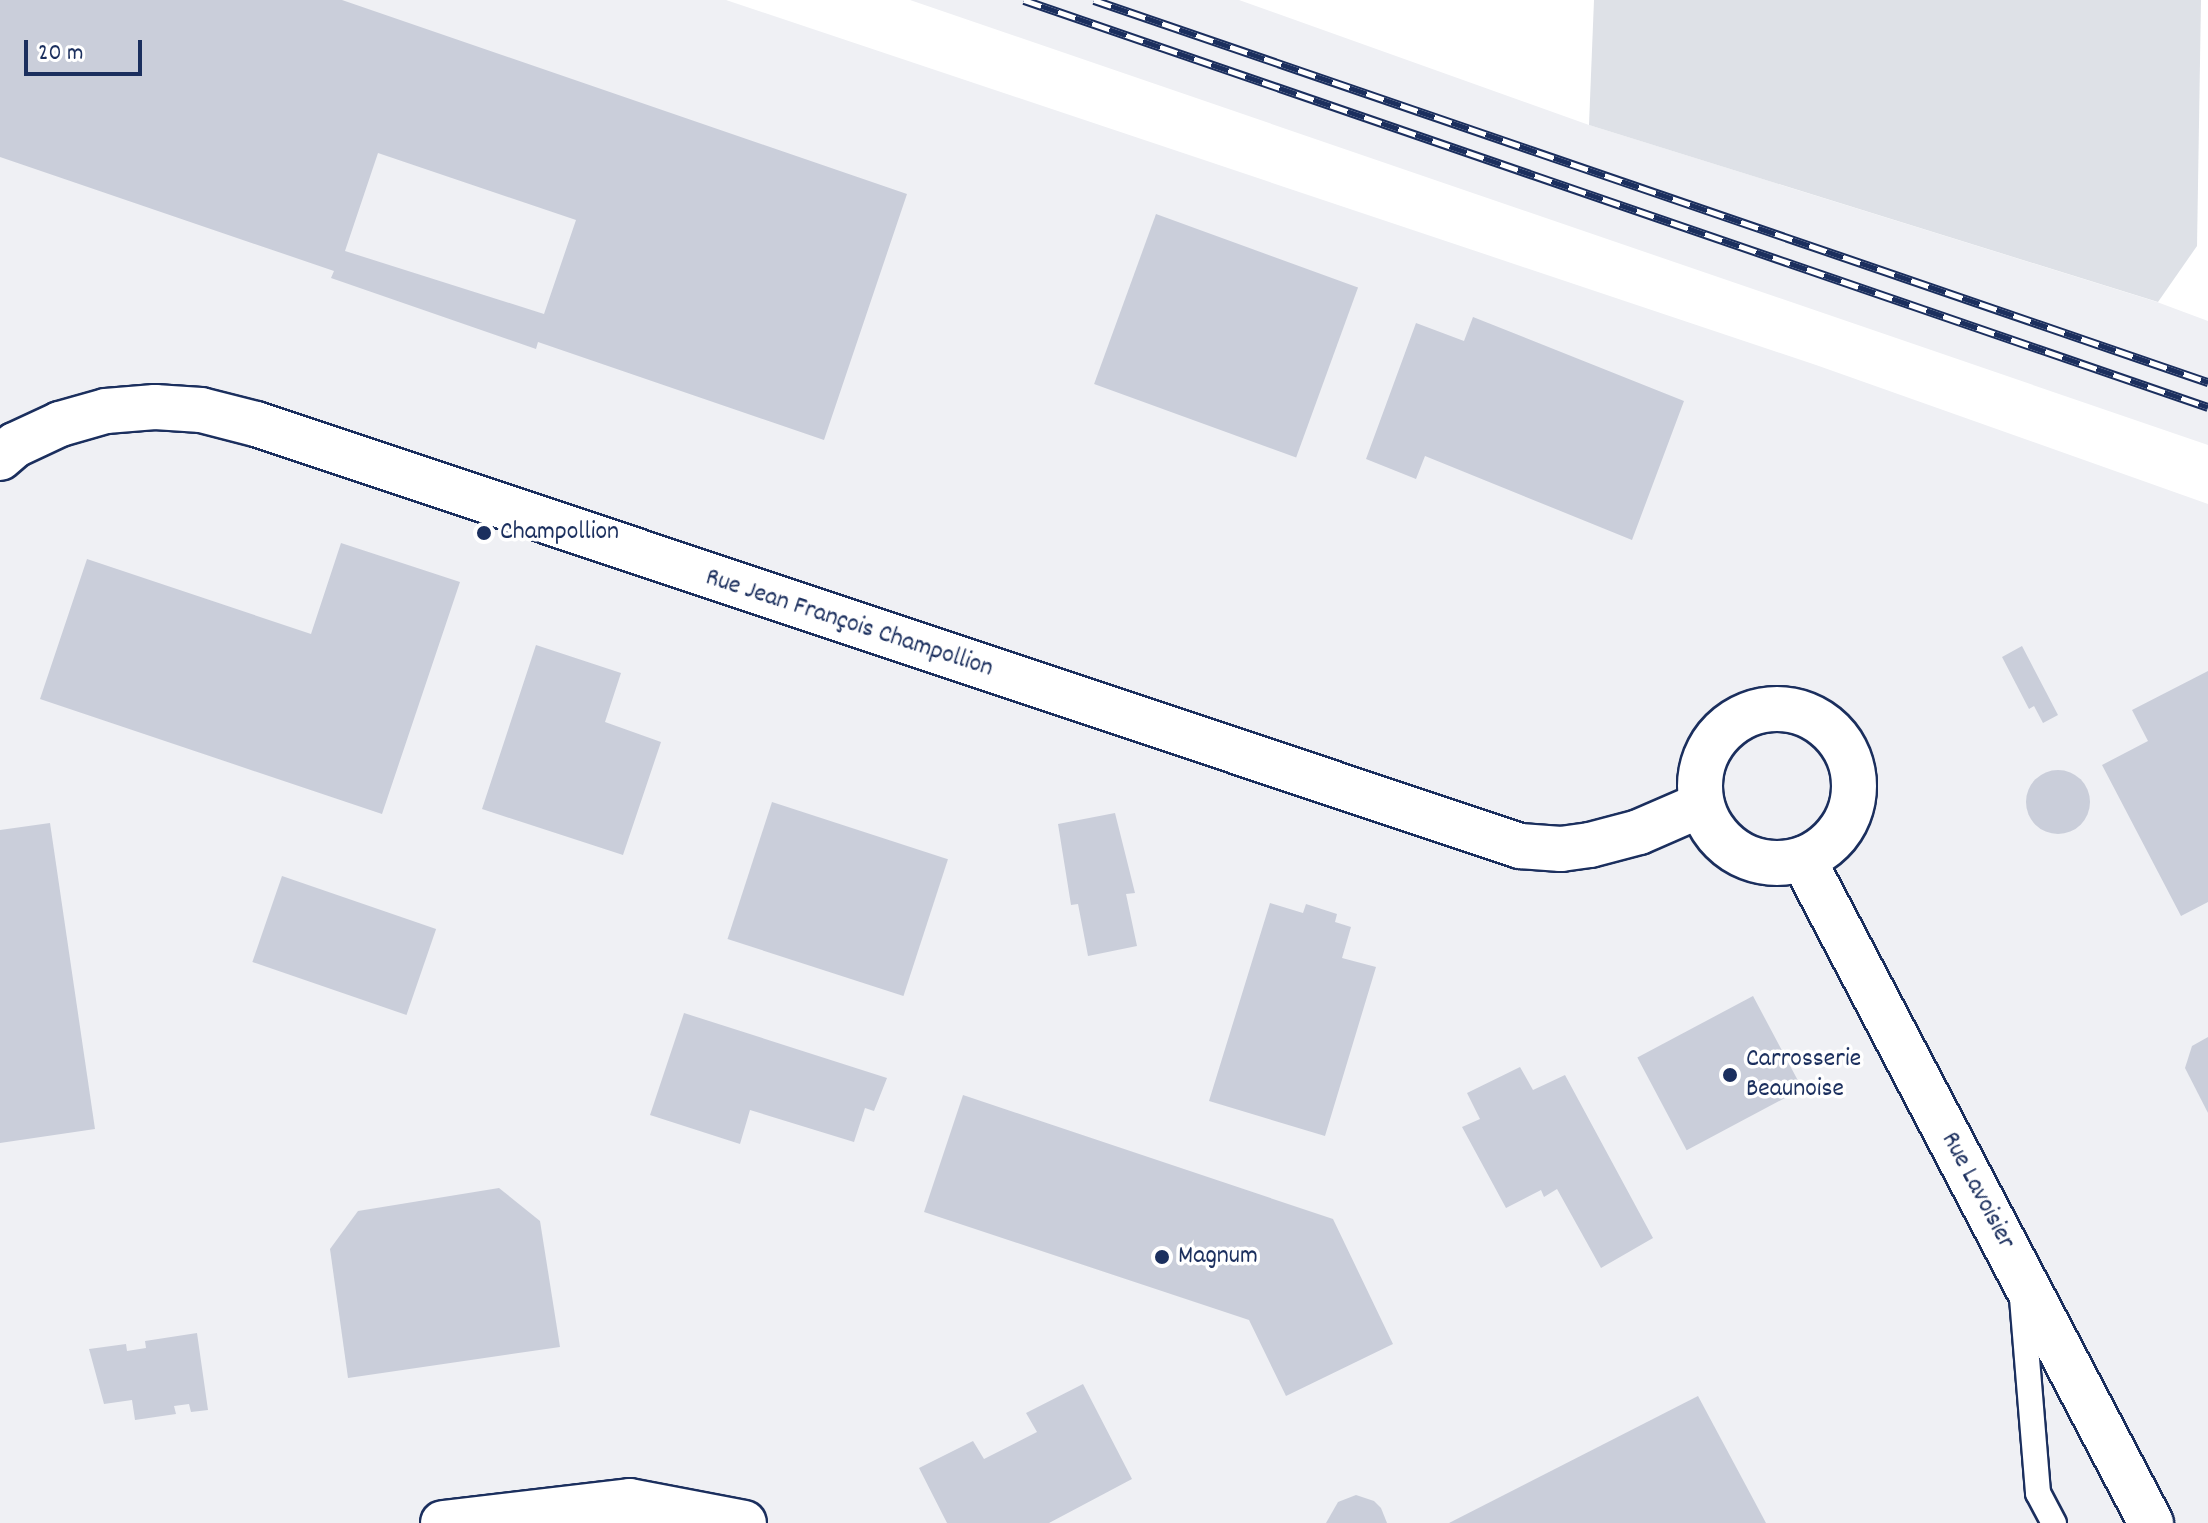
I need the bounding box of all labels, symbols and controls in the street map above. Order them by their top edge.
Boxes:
scale bar [28,24,146,74]
text: 20 m [38,37,84,71]
place label: Champollion [500,517,619,549]
marker: Champollion [475,524,493,542]
street label: Rue Jean François Champollion [701,563,997,685]
place label: Carrosserie Beaunoise [1746,1044,1861,1106]
marker: Carrosserie Beaunoise [1721,1066,1739,1084]
street label: Rue Lavoisier [1933,1127,2021,1255]
place label: Magnum [1178,1241,1258,1273]
marker: Magnum [1153,1248,1171,1266]

